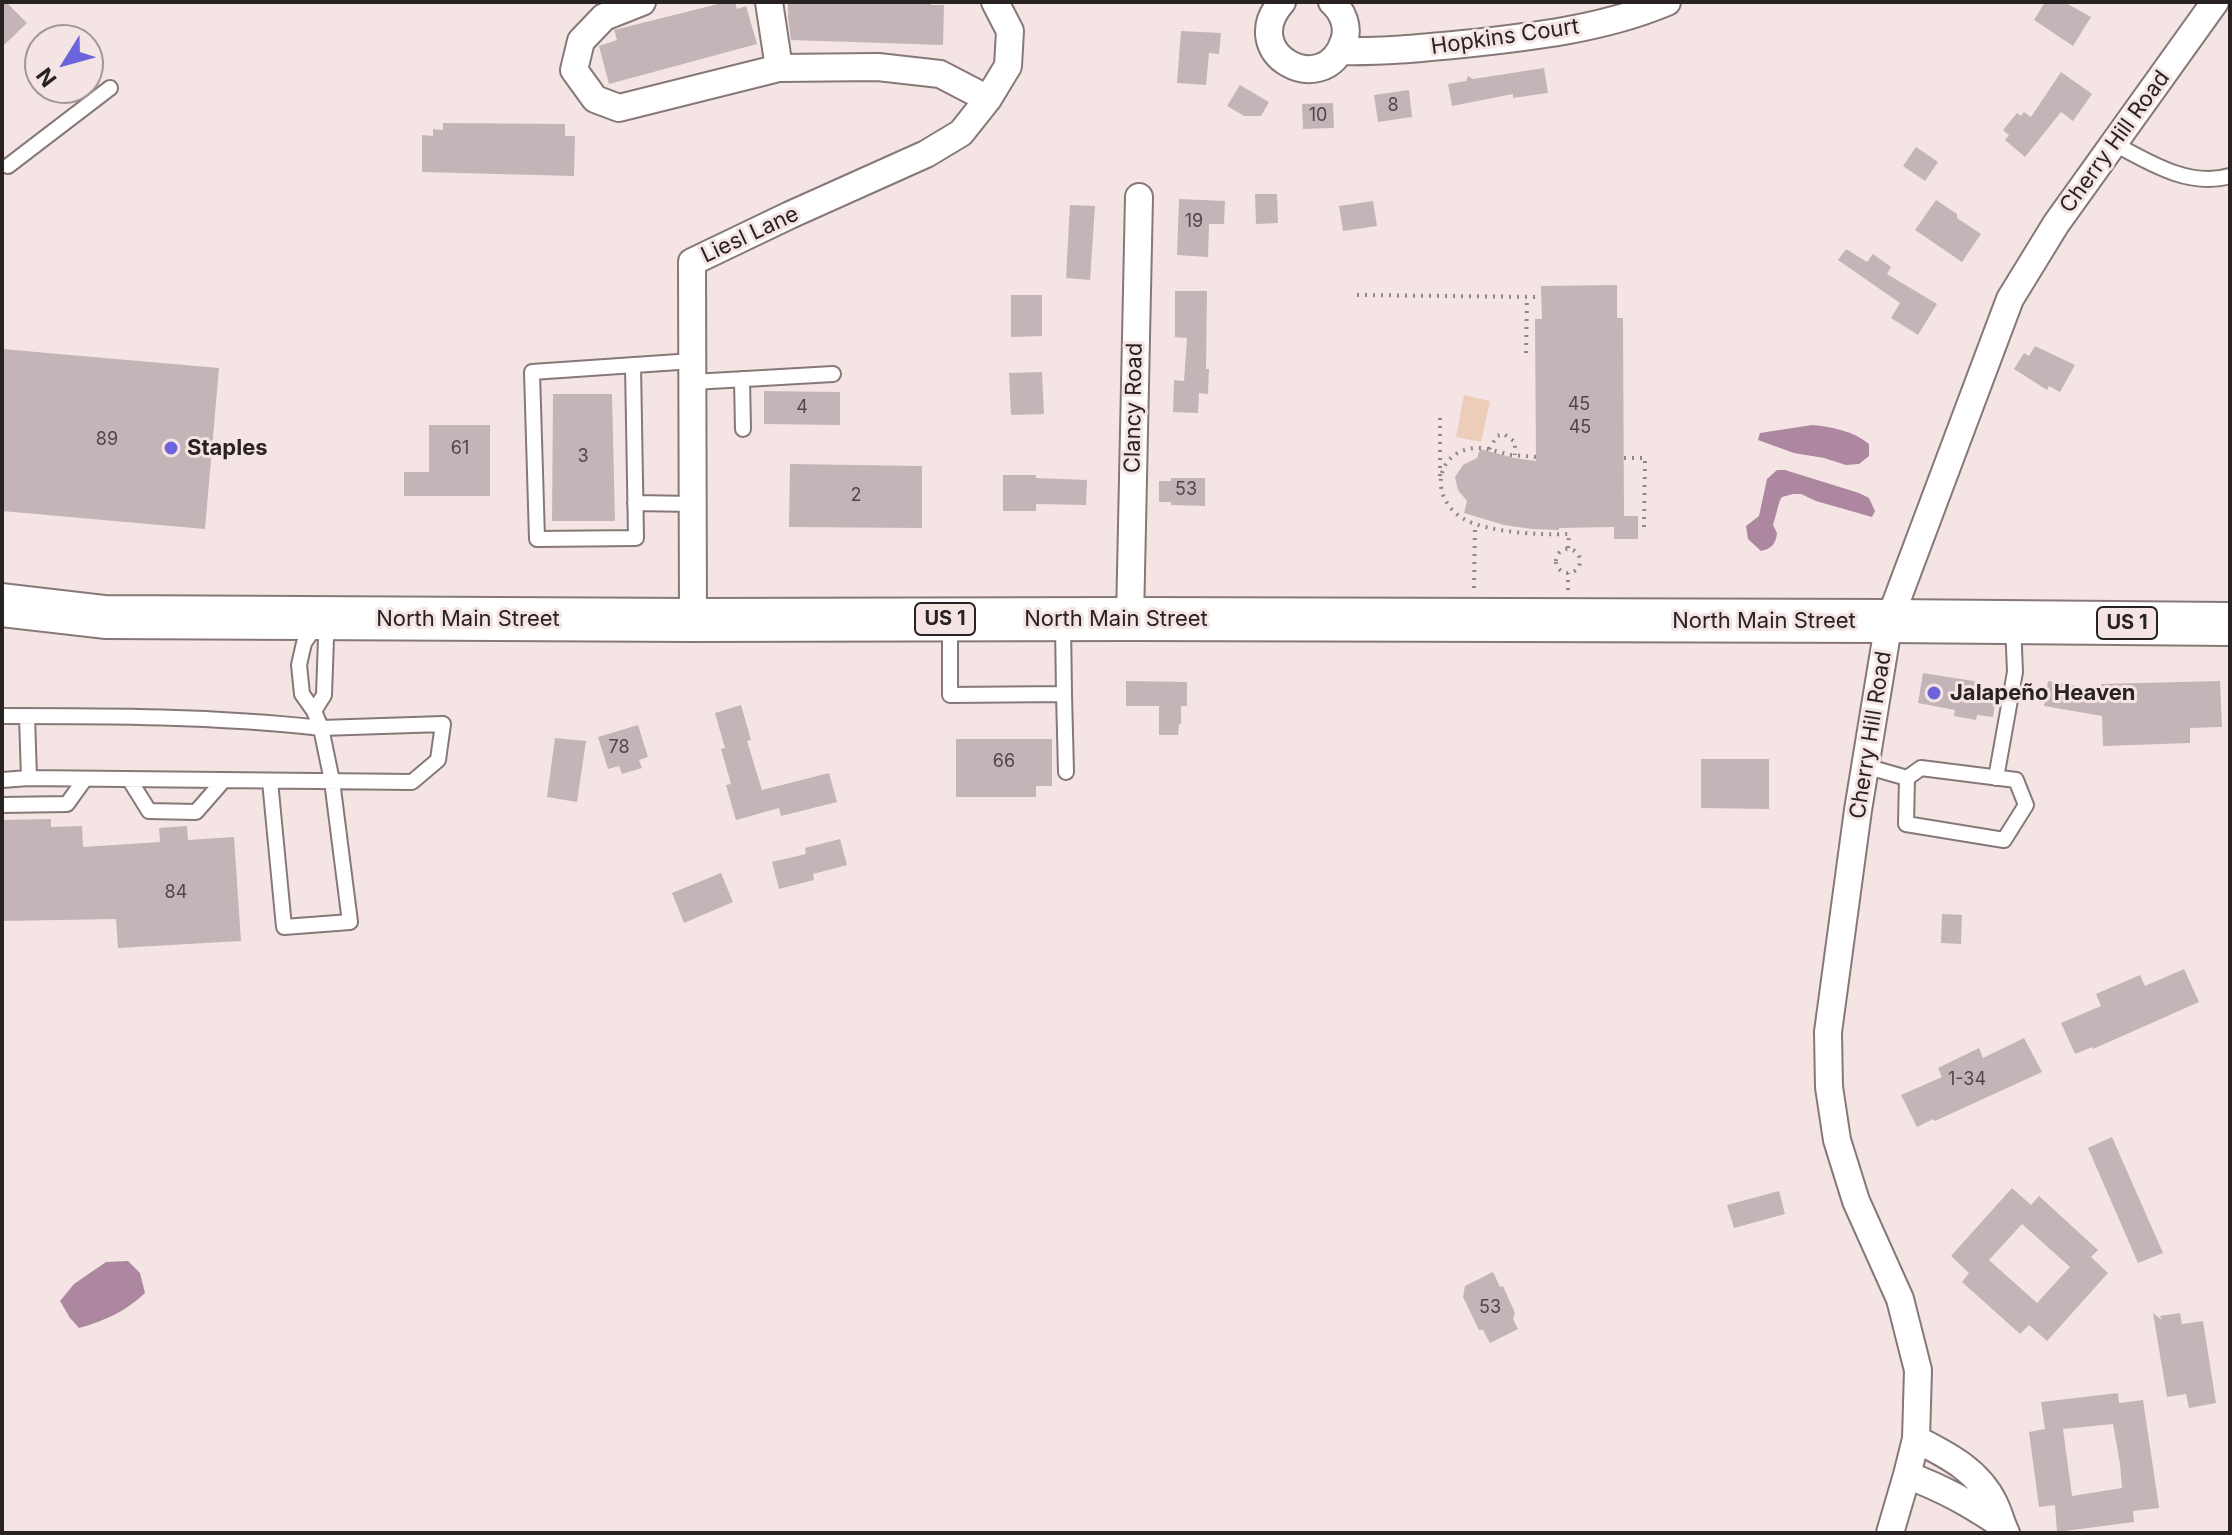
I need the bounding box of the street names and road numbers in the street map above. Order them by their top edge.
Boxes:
street label: Hopkins Court [1429,14,1581,60]
street label: Cherry Hill Road [2055,66,2175,218]
street label: Liesl Lane [697,201,803,269]
street label: Clancy Road [1120,343,1148,473]
road number: US 1 [915,603,975,635]
street label: North Main Street [376,606,560,632]
street label: North Main Street [1024,606,1208,632]
road number: US 1 [2097,607,2157,639]
street label: North Main Street [1672,608,1856,634]
street label: Cherry Hill Road [1845,649,1897,821]

